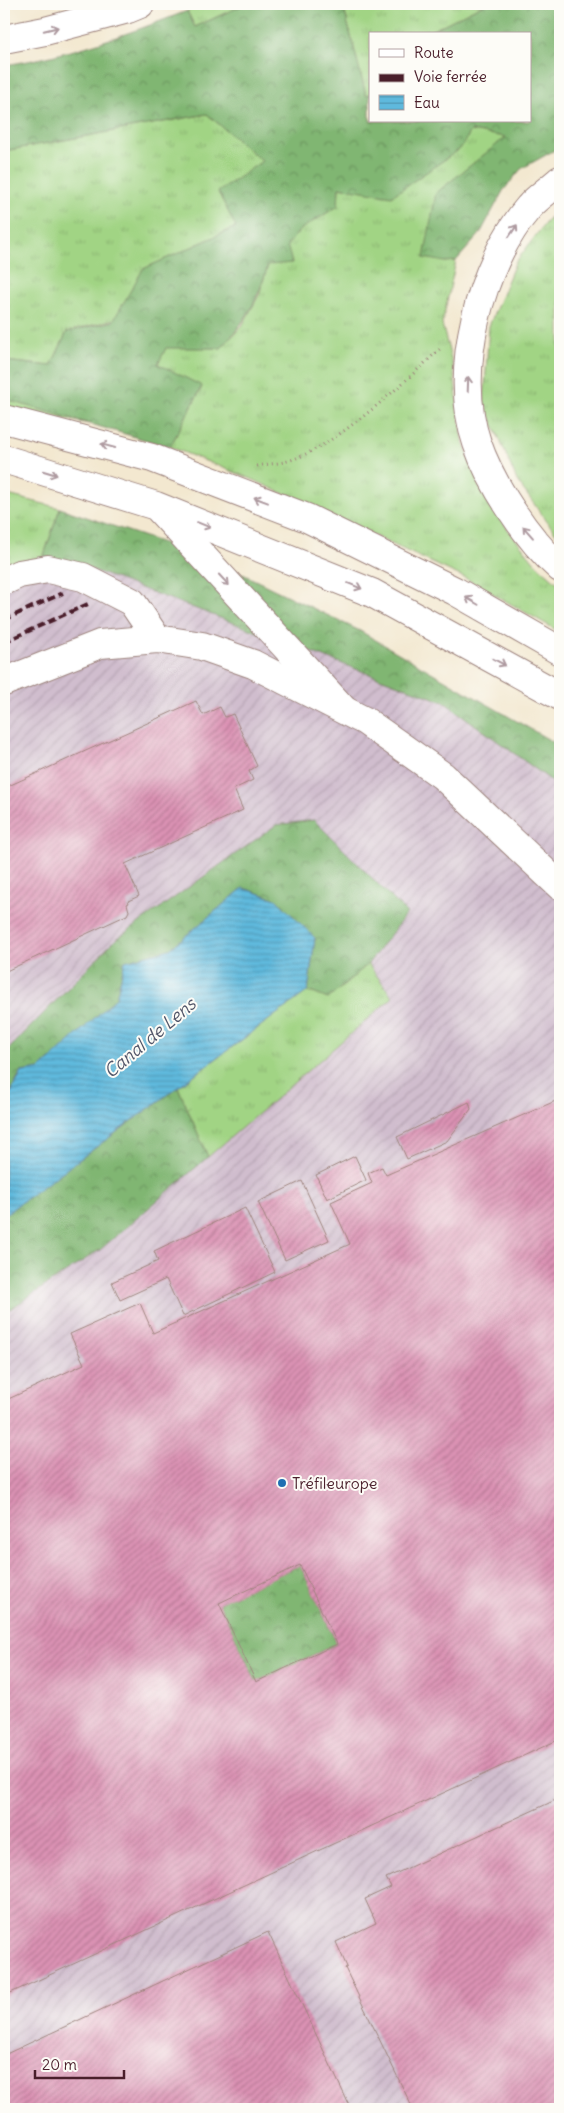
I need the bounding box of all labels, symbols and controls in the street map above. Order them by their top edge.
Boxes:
one-way arrow [43,24,59,34]
legend [369,32,532,122]
text: Route [414,43,454,62]
text: Voie ferrée [414,67,487,86]
text: Eau [414,93,440,112]
one-way arrow [508,224,518,238]
one-way arrow [464,376,473,392]
one-way arrow [101,440,117,450]
one-way arrow [42,469,58,479]
one-way arrow [254,495,269,504]
one-way arrow [196,521,211,531]
one-way arrow [522,525,533,538]
one-way arrow [218,574,230,587]
one-way arrow [347,582,362,591]
one-way arrow [466,595,480,605]
one-way arrow [491,657,505,667]
water label: Canal de Lens [99,991,202,1083]
place label: Tréfileurope [292,1473,377,1493]
marker: Tréfileurope [276,1477,288,1489]
scale bar [35,2048,124,2080]
text: 20 m [42,2055,77,2074]

